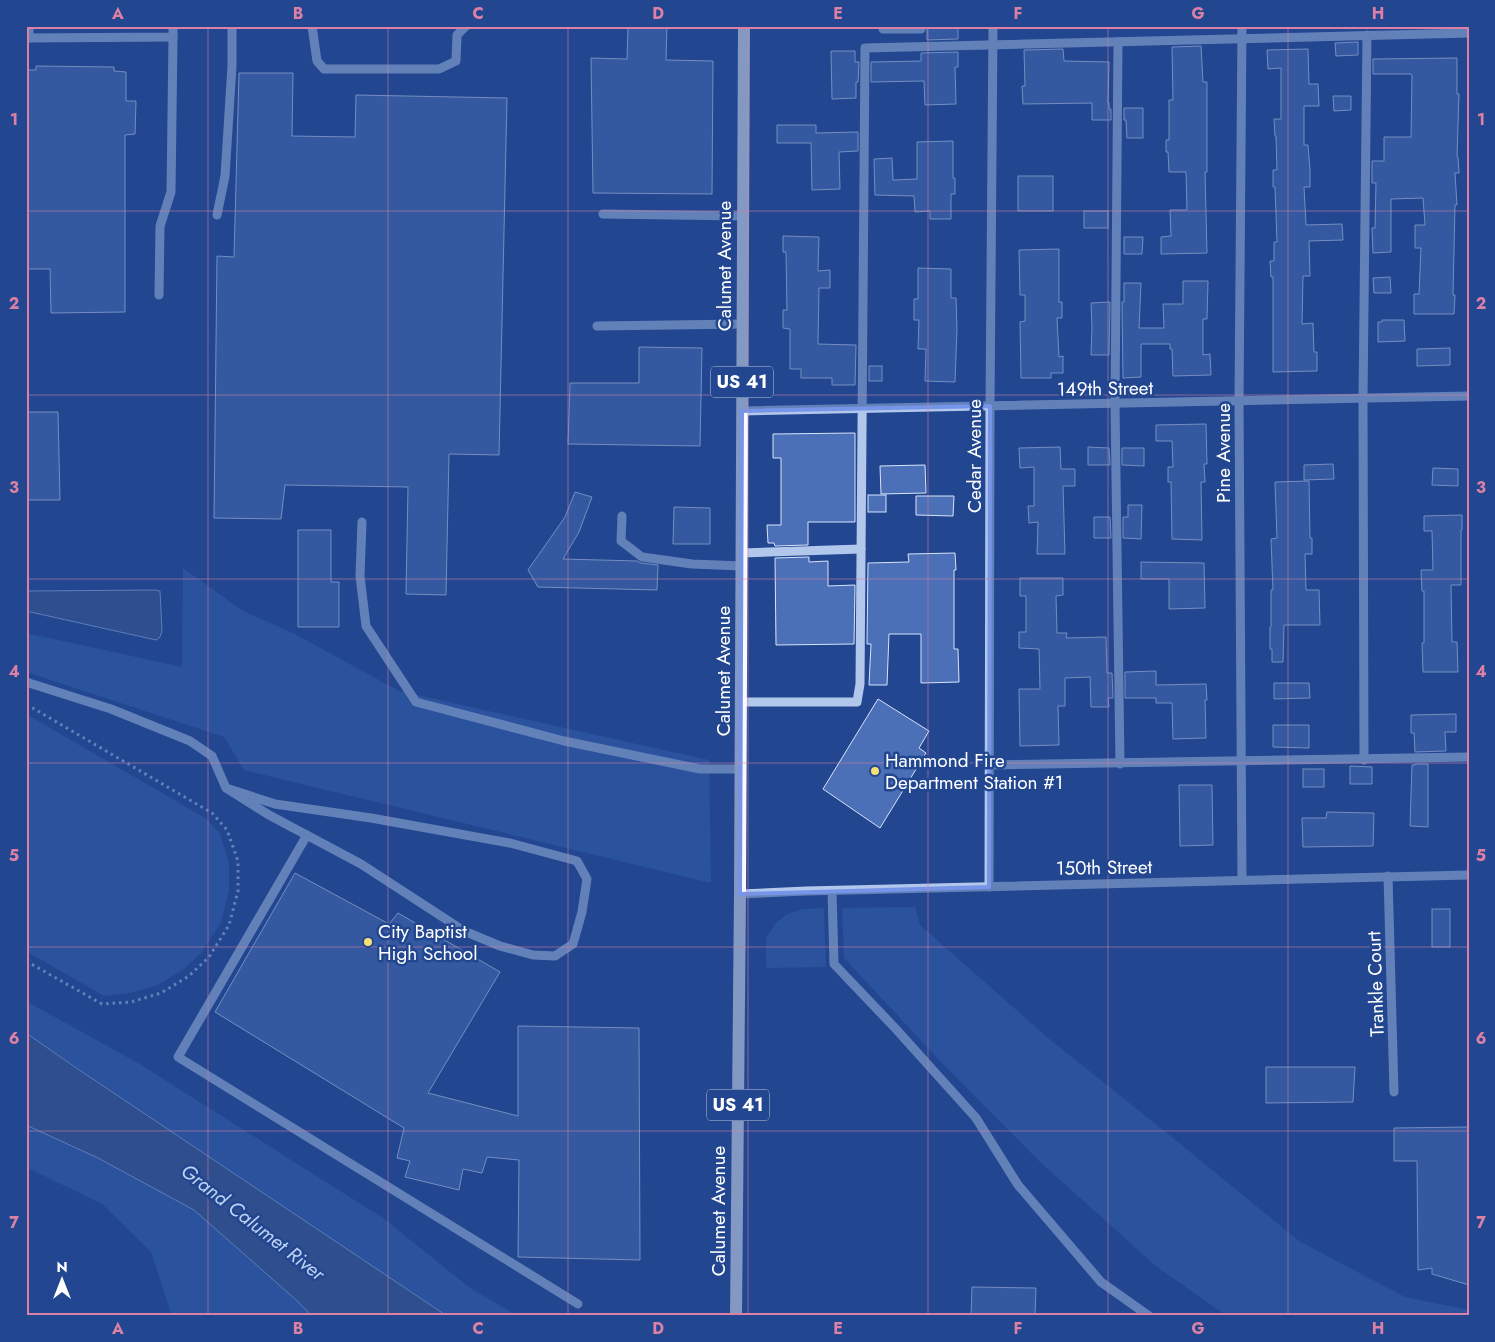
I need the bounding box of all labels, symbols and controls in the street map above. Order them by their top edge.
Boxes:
text: A [111,2,124,25]
text: B [293,2,303,25]
text: C [472,2,484,25]
text: D [652,2,664,25]
text: E [833,2,843,25]
text: F [1014,2,1022,25]
text: G [1191,2,1205,25]
text: H [1372,2,1384,25]
text: 1 [10,108,18,131]
text: 1 [1477,108,1485,131]
street label: Calumet Avenue [711,201,738,331]
text: 2 [9,292,19,315]
text: 2 [1476,292,1486,315]
road number: US 41 [711,367,773,398]
street label: 149th Street [1057,374,1154,403]
street label: Cedar Avenue [961,399,988,513]
street label: Pine Avenue [1210,403,1237,503]
text: 3 [9,476,19,499]
text: 3 [1476,476,1486,499]
street label: Calumet Avenue [710,606,737,736]
text: 4 [8,660,20,683]
text: 4 [1475,660,1487,683]
place label: Hammond Fire Department Station #1 [885,747,1063,796]
marker: Hammond Fire Department Station #1 [869,765,881,777]
text: 5 [9,844,19,867]
text: 5 [1476,844,1486,867]
street label: 150th Street [1056,853,1153,882]
place label: City Baptist High School [378,918,478,967]
street label: Trankle Court [1360,930,1391,1037]
marker: City Baptist High School [362,936,374,948]
text: 6 [9,1027,19,1050]
text: 6 [1476,1027,1486,1050]
road number: US 41 [707,1090,769,1120]
street label: Calumet Avenue [705,1146,732,1276]
water label: Grand Calumet River [175,1157,332,1289]
text: 7 [9,1211,19,1234]
text: 7 [1476,1211,1486,1234]
north arrow [38,1254,88,1304]
text: N [56,1257,68,1277]
text: A [111,1317,124,1340]
text: B [293,1317,303,1340]
text: C [472,1317,484,1340]
text: D [652,1317,664,1340]
text: E [833,1317,843,1340]
text: F [1014,1317,1022,1340]
text: G [1191,1317,1205,1340]
text: H [1372,1317,1384,1340]

